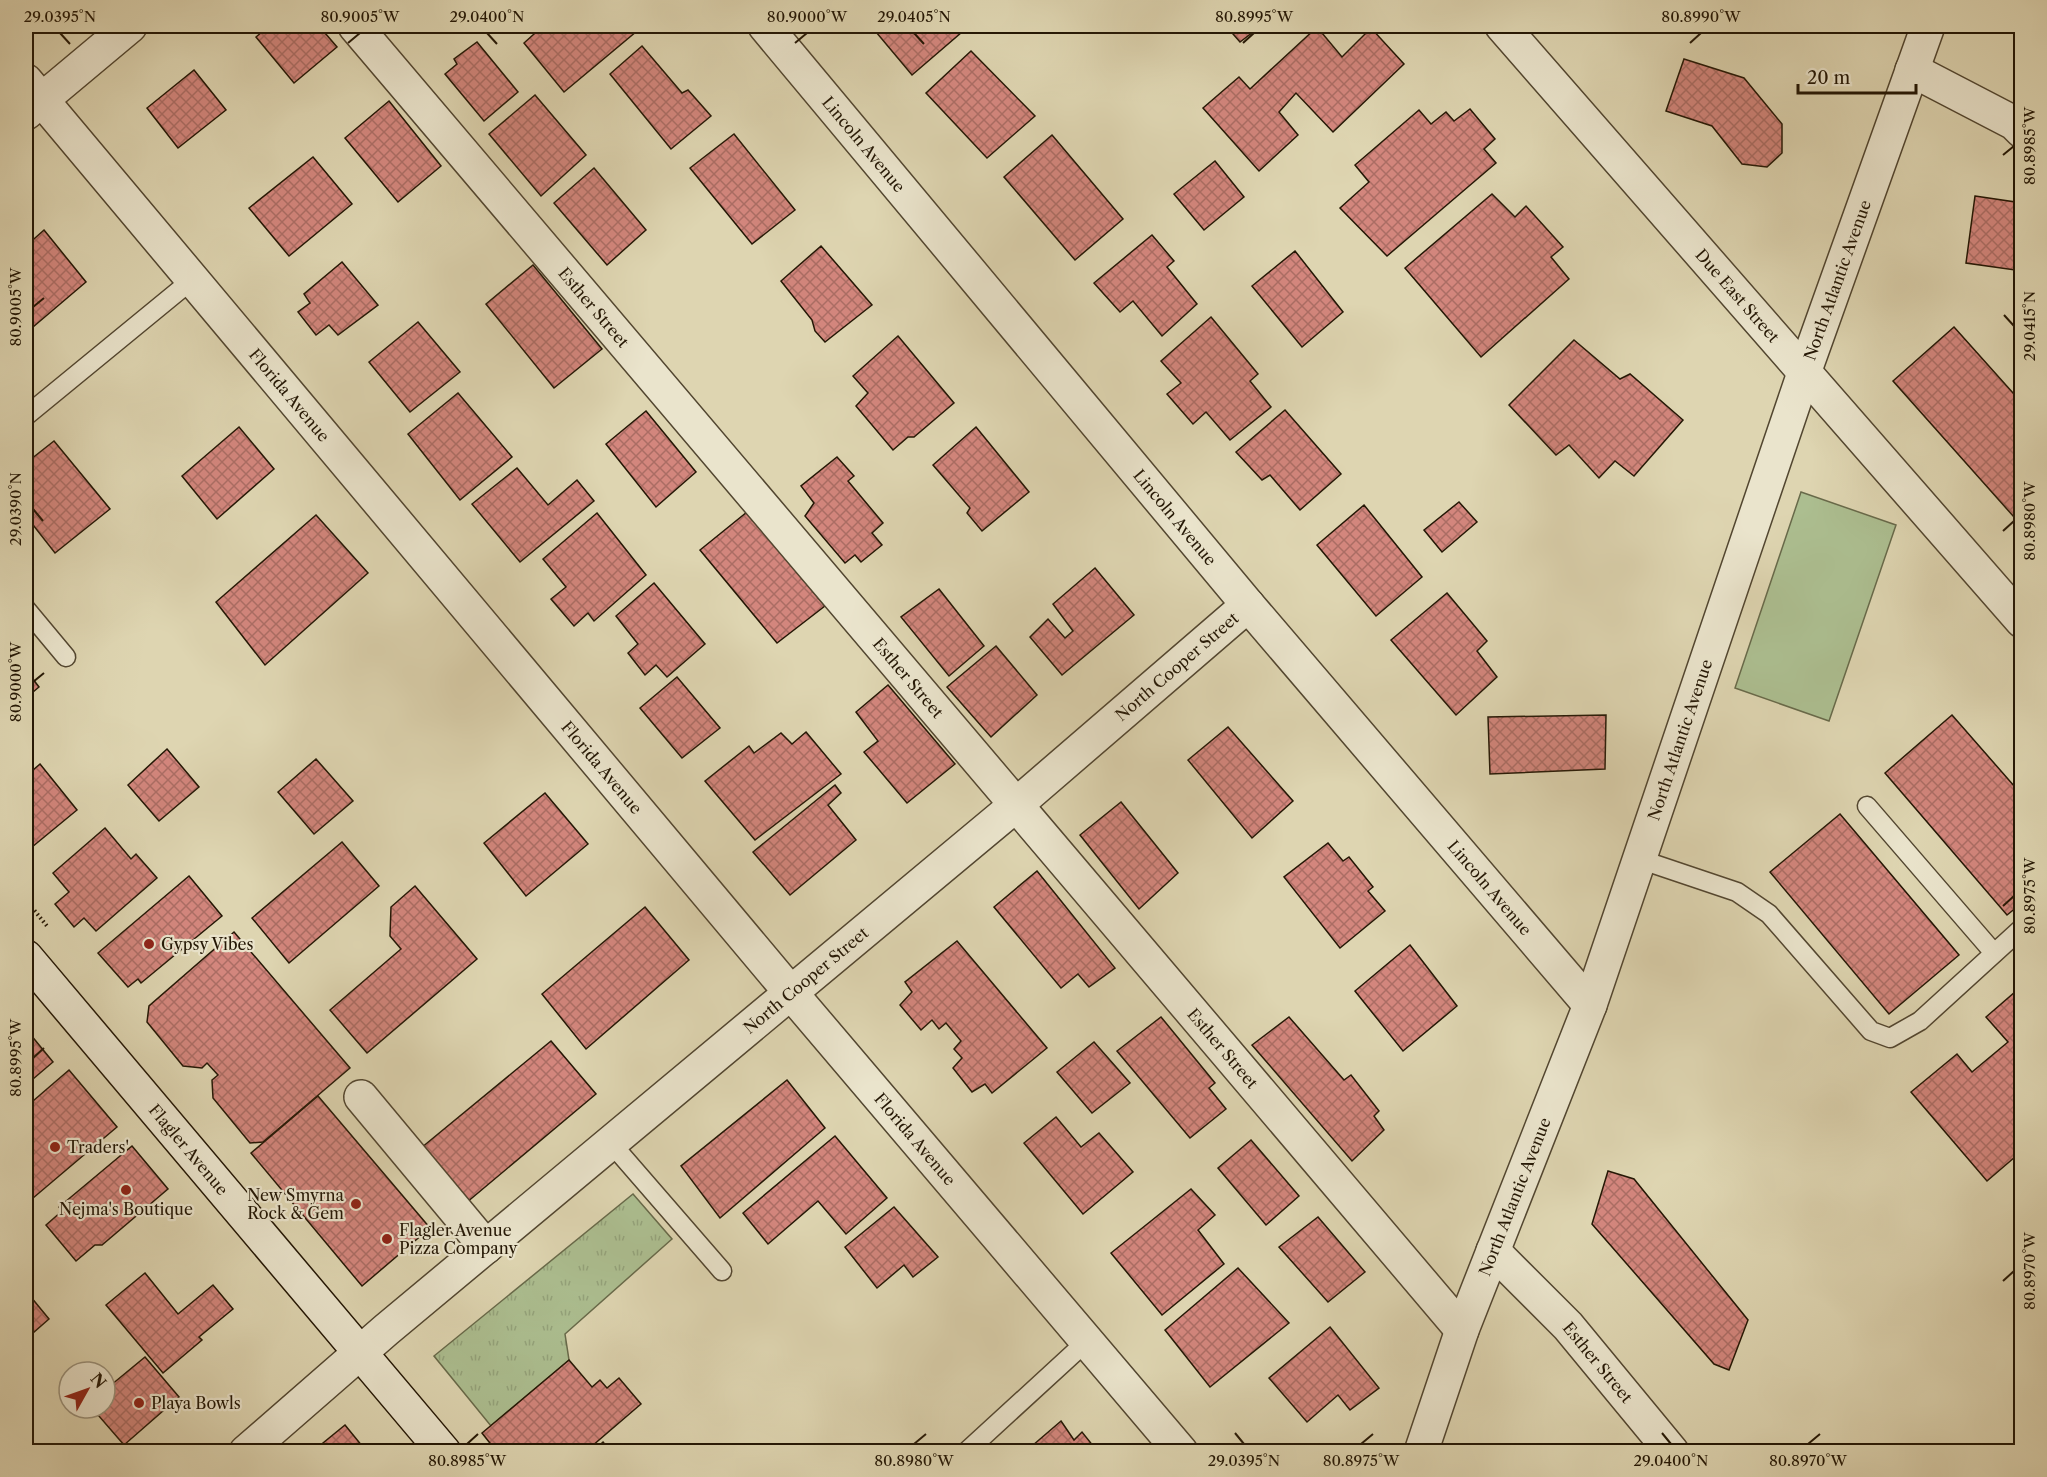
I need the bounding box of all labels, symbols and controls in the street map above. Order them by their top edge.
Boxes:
text: 29.0395°N [24,7,96,26]
text: 80.9005°W [320,7,400,26]
text: 29.0400°N [450,7,524,26]
text: 80.9000°W [767,7,848,26]
text: 29.0405°N [877,7,951,26]
text: 80.8995°W [1215,7,1294,26]
text: 80.8990°W [1661,7,1741,26]
scale bar [1798,57,1916,95]
text: 20 m [1807,67,1851,89]
street label: Lincoln Avenue [818,92,909,196]
text: 80.8985°W [2020,106,2039,185]
street label: North Atlantic Avenue [1799,197,1875,363]
street label: Due East Street [1691,245,1784,347]
street label: Esther Street [554,263,634,352]
text: 80.9005°W [6,267,25,347]
text: 29.0415°N [2020,291,2039,361]
street label: Florida Avenue [245,345,334,446]
street label: Lincoln Avenue [1129,465,1221,570]
text: 29.0390°N [6,472,25,546]
text: 80.8980°W [2020,481,2039,561]
street label: North Cooper Street [1111,608,1243,725]
street label: Esther Street [869,634,948,722]
text: 80.9000°W [6,641,25,722]
street label: North Atlantic Avenue [1643,657,1716,823]
street label: Florida Avenue [557,717,646,818]
street label: Lincoln Avenue [1443,836,1536,939]
text: 80.8975°W [2020,857,2039,934]
street label: North Cooper Street [739,922,872,1038]
place label: Gypsy Vibes [161,934,254,954]
marker: Gypsy Vibes [142,937,156,951]
street label: Esther Street [1183,1004,1263,1093]
text: 80.8995°W [6,1018,25,1097]
street label: Florida Avenue [870,1089,960,1189]
street label: Flagler Avenue [145,1100,233,1199]
street label: North Atlantic Avenue [1474,1114,1555,1279]
place label: Traders' [67,1137,129,1157]
marker: Traders' [48,1140,62,1154]
marker: Nejma's Boutique [119,1183,133,1197]
place label: New Smyrna Rock & Gem [247,1185,345,1223]
marker: New Smyrna Rock & Gem [349,1197,363,1211]
place label: Nejma's Boutique [59,1199,193,1219]
place label: Flagler Avenue Pizza Company [399,1220,518,1258]
text: 80.8970°W [2020,1231,2039,1310]
marker: Flagler Avenue Pizza Company [380,1232,394,1246]
street label: Esther Street [1559,1318,1637,1407]
north arrow [57,1360,117,1420]
text: N [86,1369,111,1392]
place label: Playa Bowls [151,1393,241,1413]
marker: Playa Bowls [132,1396,146,1410]
text: 80.8985°W [428,1451,507,1470]
text: 80.8980°W [874,1451,954,1470]
text: 29.0395°N [1208,1451,1280,1470]
text: 80.8975°W [1323,1451,1400,1470]
text: 29.0400°N [1634,1451,1708,1470]
text: 80.8970°W [1769,1451,1848,1470]

